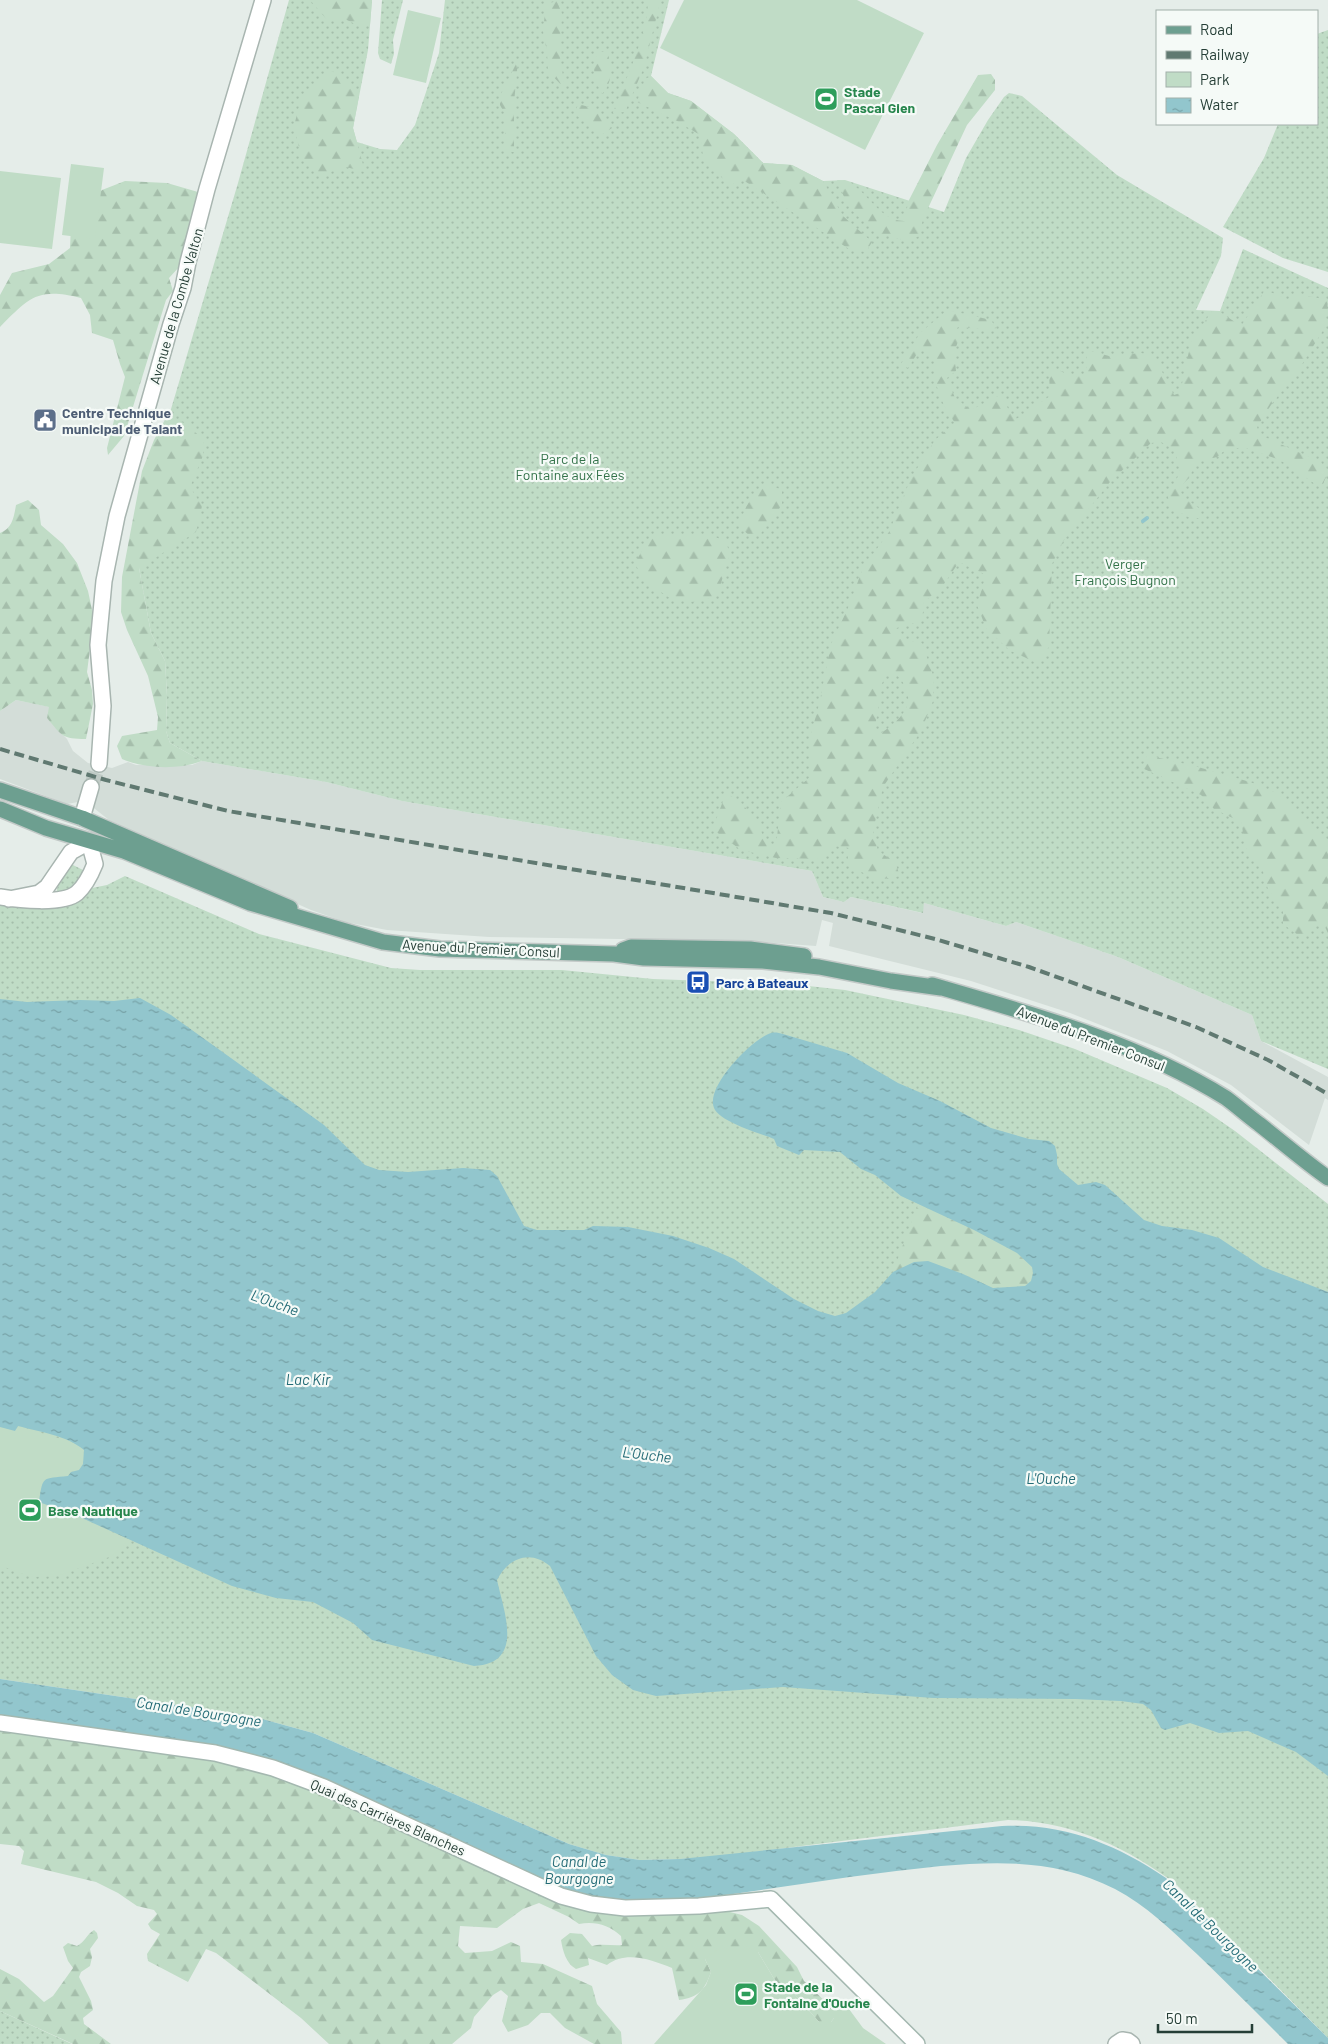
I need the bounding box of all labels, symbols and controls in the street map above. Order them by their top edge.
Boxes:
legend [1156,10,1318,125]
text: Road [1200,20,1233,38]
text: Railway [1200,45,1249,63]
text: Park [1200,70,1230,88]
place label: Stade Pascal Gien [844,83,915,116]
sports icon: Stade Pascal Gien [813,86,839,112]
text: Water [1200,95,1239,113]
street label: Avenue de la Combe Valton [146,226,206,386]
place label: Centre Technique municipal de Talant [62,404,182,437]
public building icon: Centre Technique municipal de Talant [32,407,58,433]
park label: Parc de la Fontaine aux Fées [515,450,625,483]
park label: Verger François Bugnon [1074,555,1176,588]
street label: Avenue du Premier Consul [402,935,560,961]
bus stop icon: Parc à Bateaux [685,969,711,995]
place label: Parc à Bateaux [716,974,809,991]
street label: Avenue du Premier Consul [1014,1002,1168,1074]
water label: L'Ouche [249,1285,302,1319]
water label: Lac Kir [286,1370,331,1388]
water label: L'Ouche [621,1442,673,1466]
water label: L'Ouche [1026,1469,1076,1487]
sports icon: Base Nautique [17,1497,43,1523]
place label: Base Nautique [48,1502,138,1519]
water label: Canal de Bourgogne [135,1692,263,1730]
street label: Quai des Carrières Blanches [308,1775,468,1859]
water label: Canal de Bourgogne [545,1852,614,1887]
water label: Canal de Bourgogne [1159,1875,1263,1975]
place label: Stade de la Fontaine d'Ouche [764,1978,871,2011]
sports icon: Stade de la Fontaine d'Ouche [733,1981,759,2007]
scale bar [1158,2002,1252,2034]
text: 50 m [1166,2009,1198,2027]

